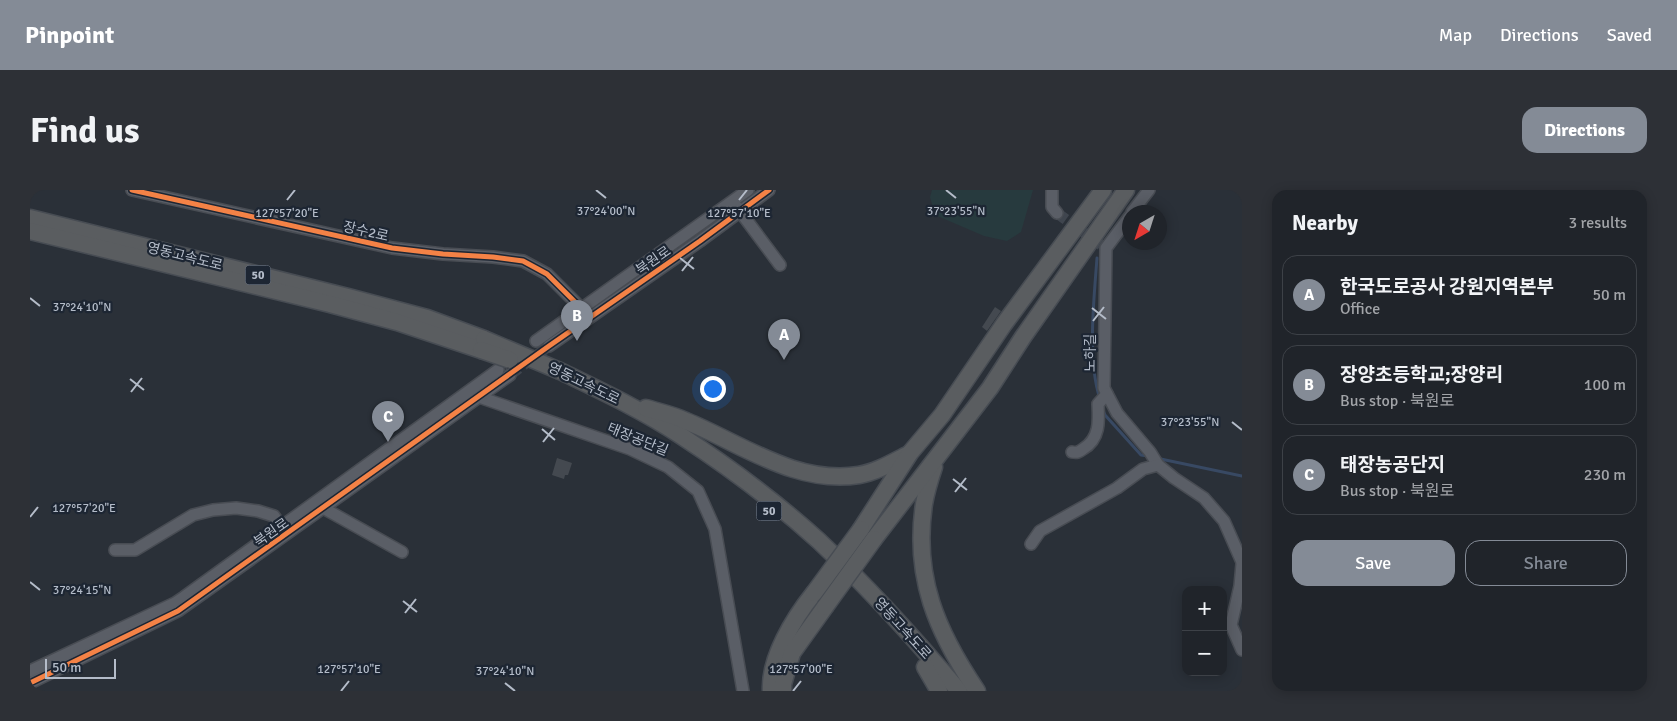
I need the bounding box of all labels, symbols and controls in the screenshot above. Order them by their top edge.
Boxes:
text: Pinpoint [25,20,114,50]
text: Map [1439,24,1472,46]
text: Directions [1500,24,1579,46]
text: Saved [1607,24,1652,46]
button: Directions [1522,107,1647,153]
text: Find us [30,109,140,152]
text: 37°24'00"N [577,204,635,219]
text: 37°23'55"N [927,204,985,219]
north arrow [1122,205,1167,250]
text: 127°57'20"E [255,206,319,221]
text: 127°57'10"E [707,206,771,221]
text: Nearby [1292,210,1358,236]
text: 3 results [1568,213,1627,233]
street label: 장수2로 [341,218,390,245]
street label: 영동고속도로 [145,239,225,274]
street label: 북원로 [633,242,674,278]
road number: 50 [246,266,270,284]
text: 한국도로공사 강원지역본부 [1340,275,1554,299]
text: A [1304,285,1314,305]
text: 50 m [1592,285,1626,305]
text: Office [1340,299,1380,319]
text: 37°24'10"N [53,300,111,315]
pin: B [561,300,593,341]
pin: A [768,319,800,360]
street label: 노하길 [1082,334,1099,372]
street label: 영동고속도로 [545,359,622,408]
text: 장양초등학교;장양리 [1340,363,1503,387]
text: B [1304,375,1314,395]
text: 100 m [1584,375,1626,395]
your location [700,376,726,402]
text: Bus stop · 북원로 [1340,391,1454,411]
pin: C [372,401,404,442]
text: 37°23'55"N [1161,415,1219,430]
street label: 태장공단길 [605,420,671,459]
text: 태장농공단지 [1340,453,1445,477]
text: C [1304,465,1314,485]
text: 230 m [1584,465,1626,485]
text: Bus stop · 북원로 [1340,481,1454,501]
text: 127°57'20"E [52,501,116,516]
road number: 50 [756,502,782,521]
street label: 북원로 [251,514,292,550]
button: Save [1292,540,1455,586]
button: Share [1465,540,1627,586]
text: 37°24'15"N [53,583,111,598]
map controls [1182,586,1227,676]
button: + [1182,586,1227,631]
street label: 영동고속도로 [870,594,935,663]
button: − [1182,631,1227,676]
scale bar [45,656,116,679]
text: 50 m [52,659,81,676]
text: 127°57'10"E [317,662,381,677]
text: 127°57'00"E [769,662,833,677]
text: 37°24'10"N [476,664,534,679]

